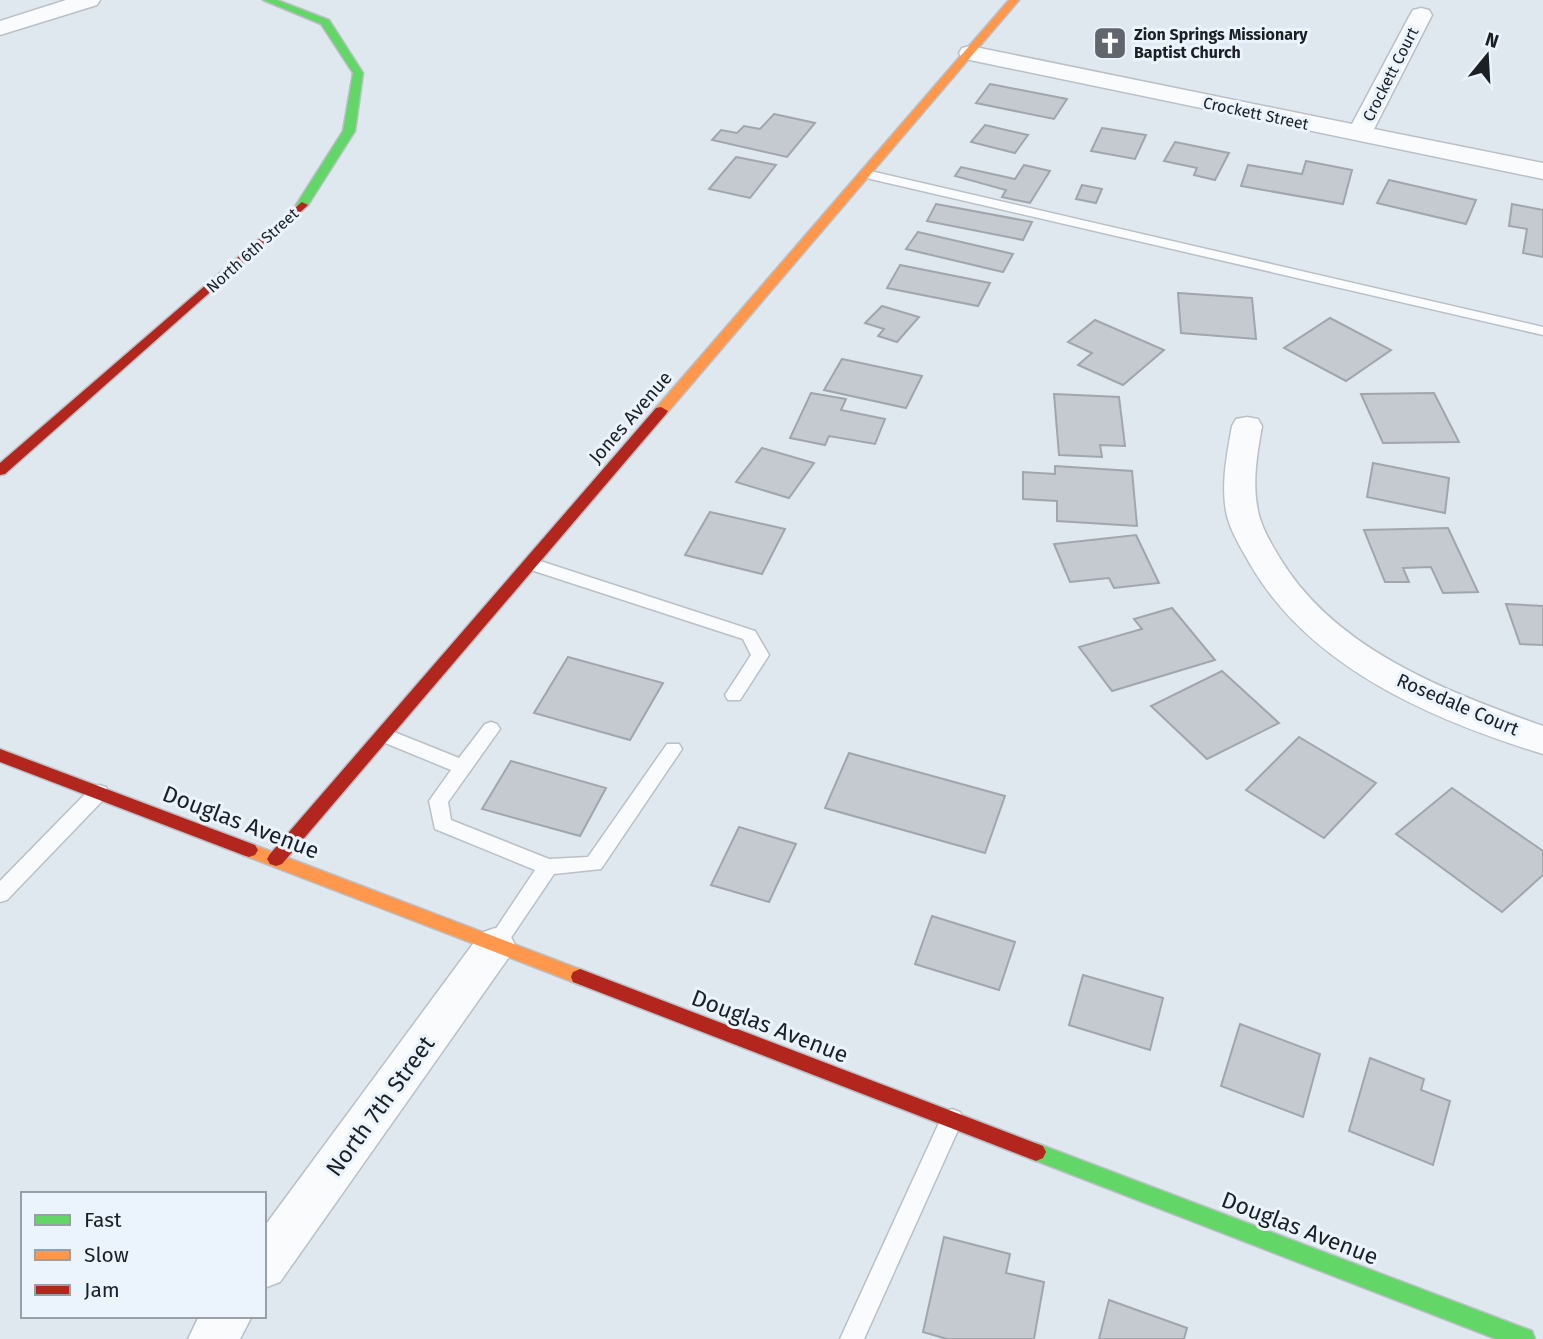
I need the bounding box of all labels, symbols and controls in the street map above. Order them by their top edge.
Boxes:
north arrow [1452,21,1522,91]
church icon: Zion Springs Missionary Baptist Church [1091,24,1129,62]
street label: Crockett Court [1359,24,1422,125]
place label: Zion Springs Missionary Baptist Church [1134,25,1308,62]
text: N [1483,27,1502,53]
street label: Crockett Street [1201,93,1311,134]
street label: North 6th Street [202,204,302,297]
street label: Jones Avenue [584,366,677,468]
street label: Rosedale Court [1393,668,1522,741]
street label: Douglas Avenue [159,779,323,865]
street label: Douglas Avenue [688,983,852,1069]
street label: North 7th Street [320,1030,441,1182]
street label: Douglas Avenue [1218,1185,1382,1271]
legend [21,1192,266,1318]
text: Fast [84,1207,122,1233]
text: Slow [84,1242,129,1268]
text: Jam [84,1277,120,1303]

